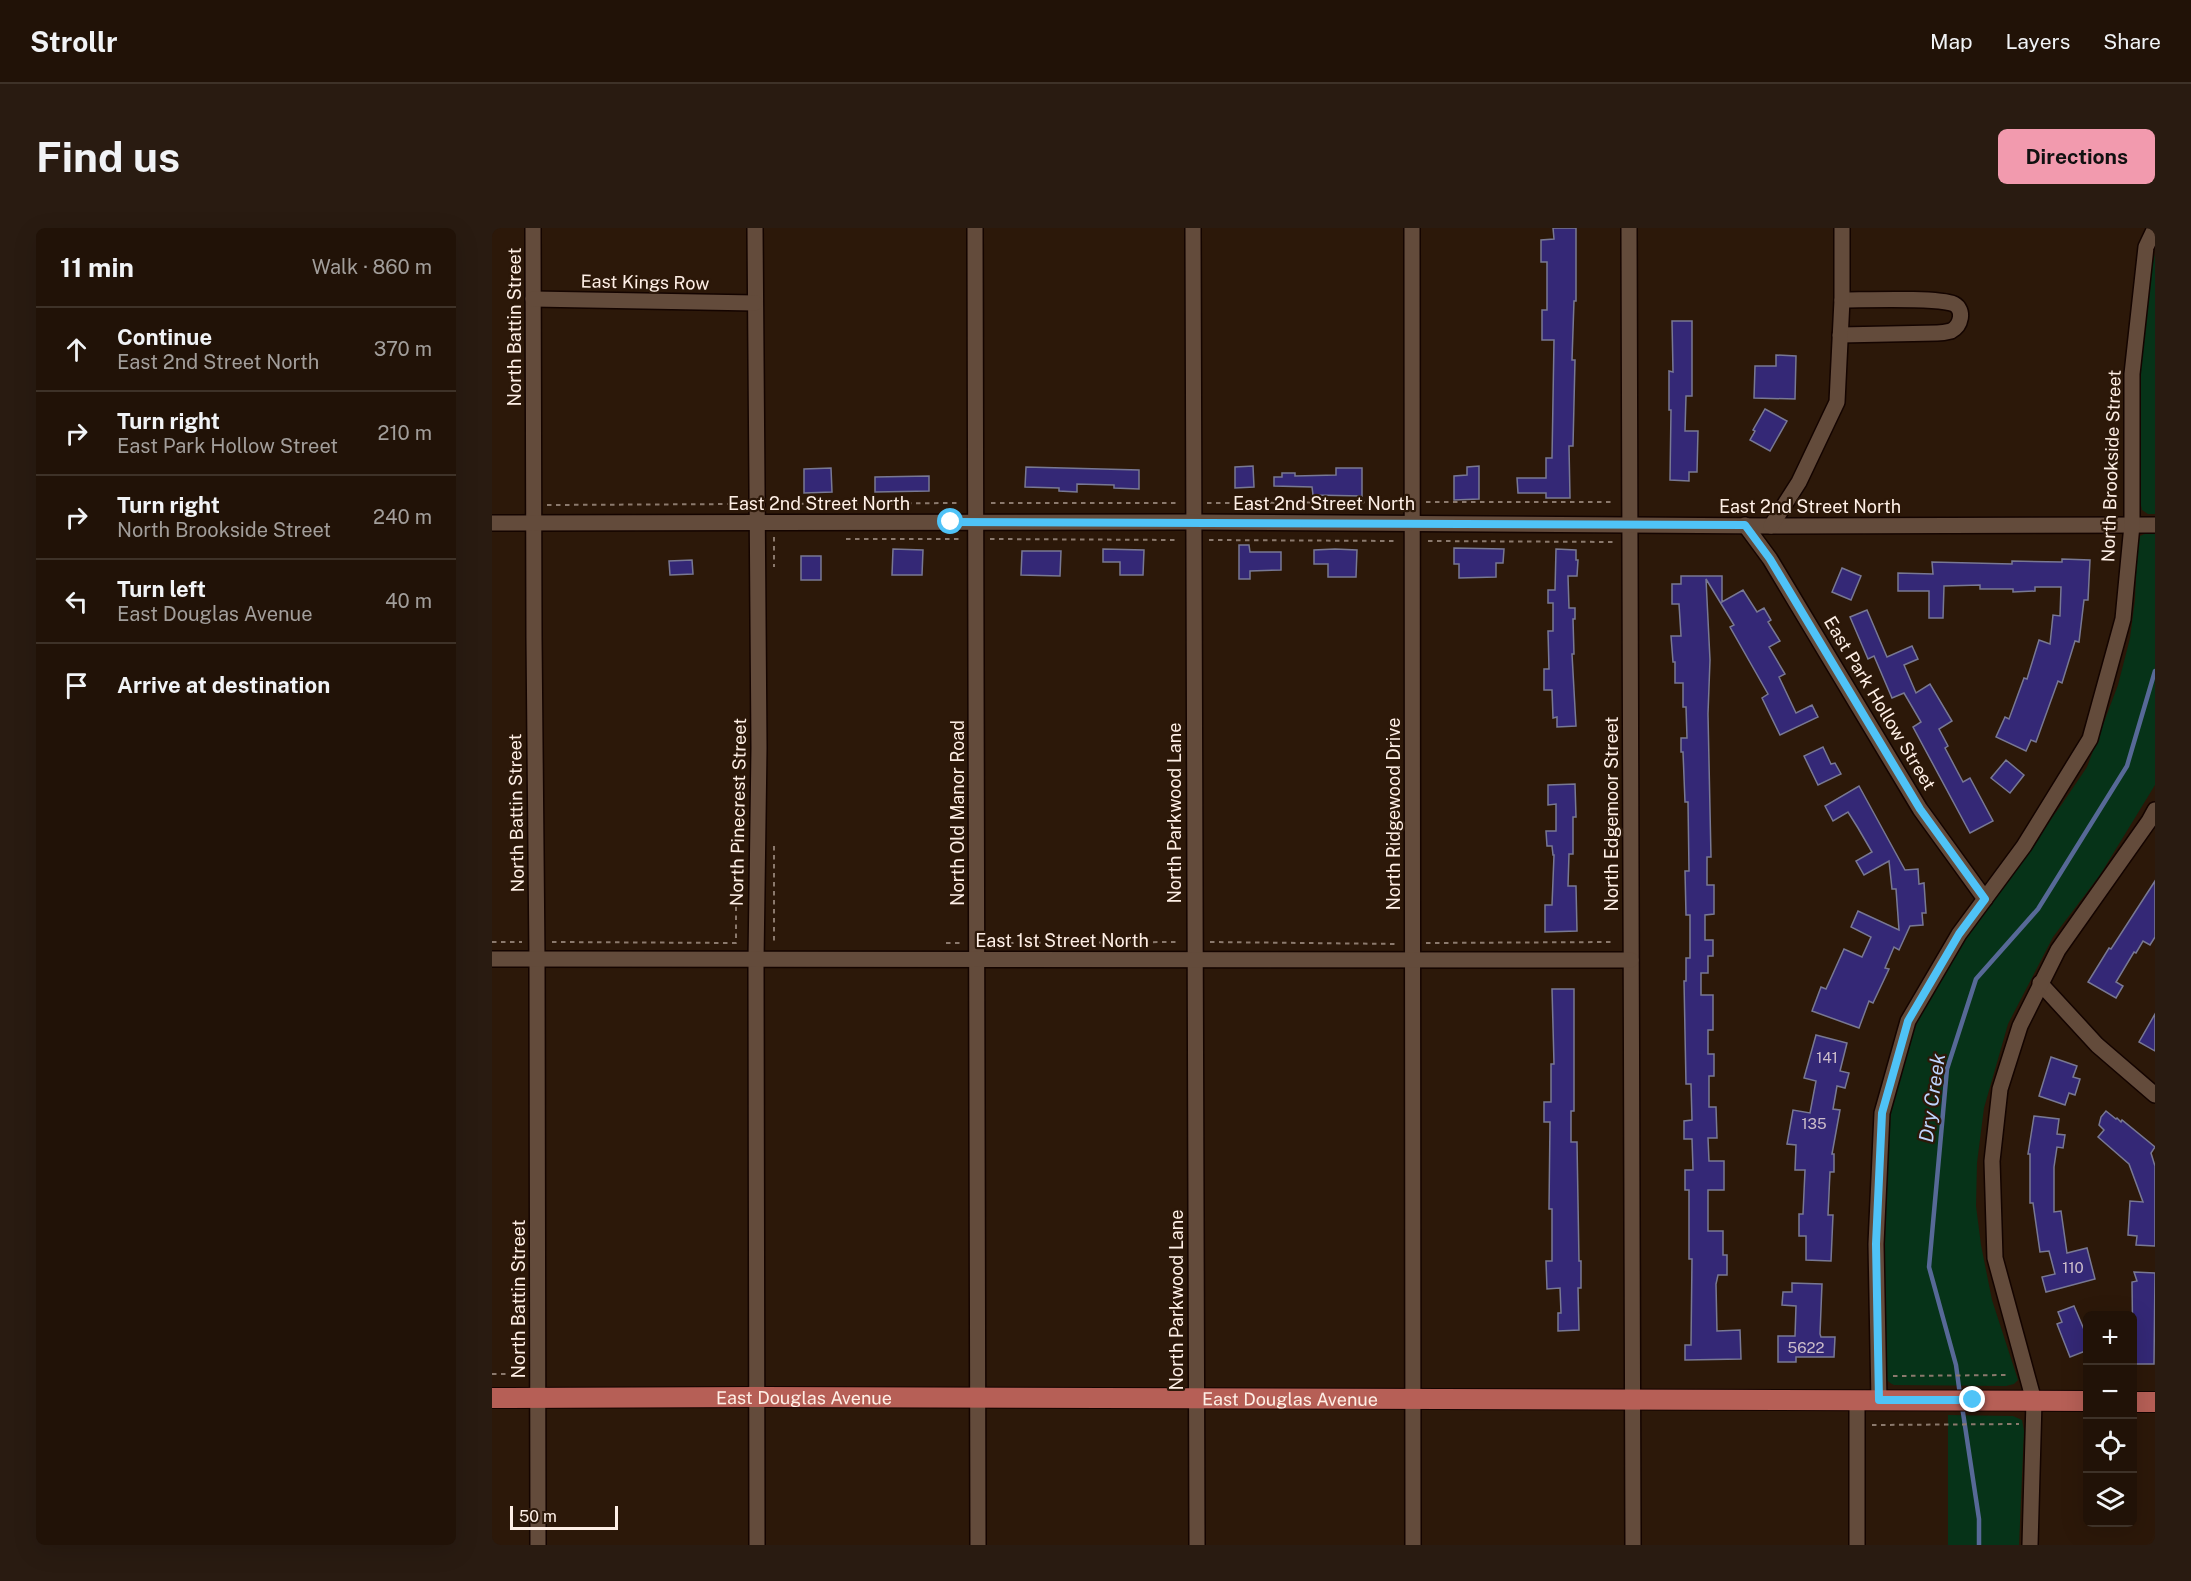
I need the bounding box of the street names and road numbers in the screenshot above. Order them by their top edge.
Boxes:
street label: North Battin Street [504,248,525,406]
street label: East Kings Row [580,270,710,294]
street label: North Brookside Street [2097,369,2125,563]
street label: East 2nd Street North [728,493,910,514]
street label: East 2nd Street North [1233,493,1415,514]
street label: East 2nd Street North [1719,496,1901,517]
street label: East Park Hollow Street [1820,612,1940,794]
street label: North Edgemoor Street [1601,717,1622,911]
street label: North Pinecrest Street [726,718,750,906]
street label: North Ridgewood Drive [1383,718,1404,910]
street label: North Old Manor Road [947,720,968,906]
street label: North Parkwood Lane [1164,723,1185,903]
street label: North Battin Street [504,733,528,893]
street label: East 1st Street North [975,930,1149,951]
street label: North Parkwood Lane [1166,1210,1187,1390]
street label: North Battin Street [508,1220,529,1378]
street label: East Douglas Avenue [716,1386,892,1408]
street label: East Douglas Avenue [1202,1388,1378,1409]

